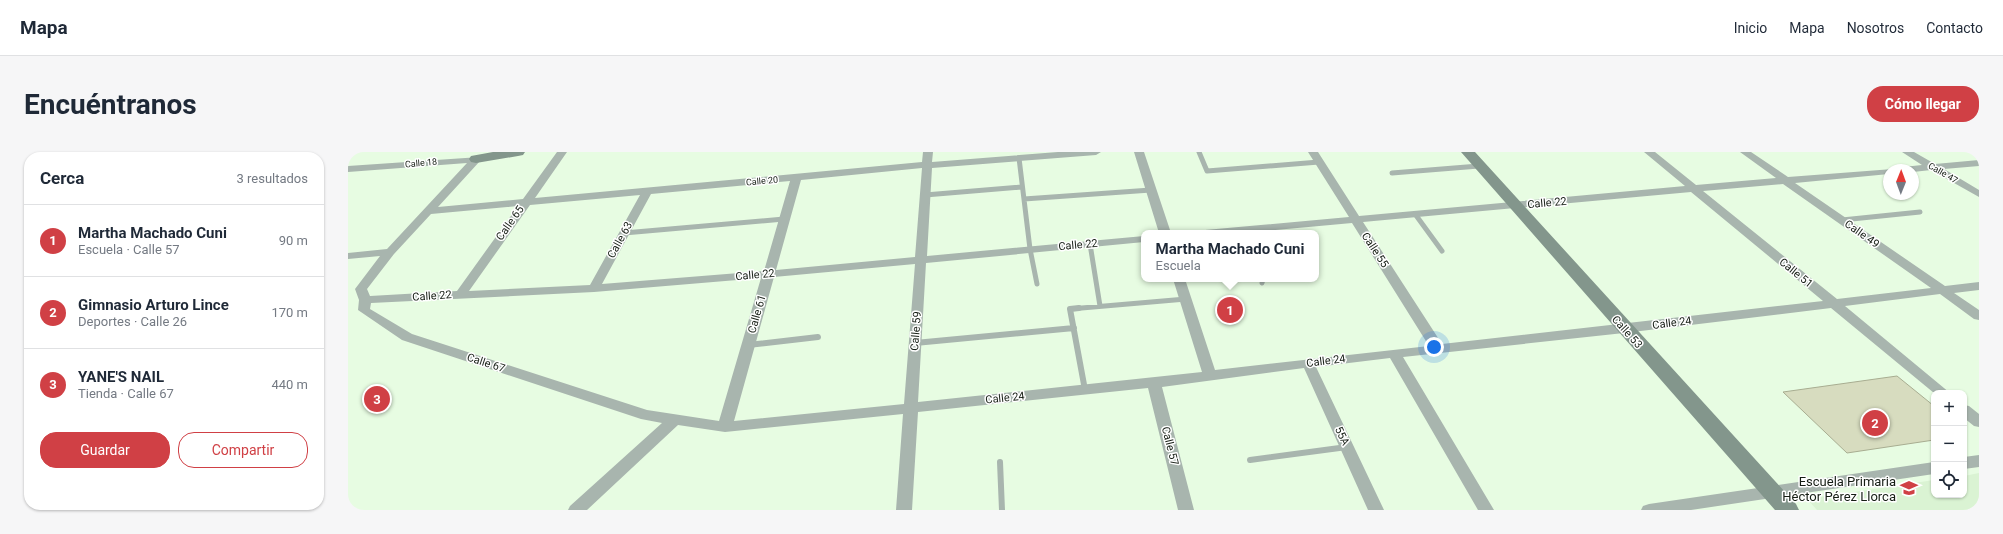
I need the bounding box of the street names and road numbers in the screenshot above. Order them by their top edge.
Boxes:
street label: Calle 18 [404,157,438,169]
street label: Calle 47 [1927,161,1959,185]
street label: Calle 20 [745,175,779,187]
street label: Calle 22 [1527,195,1567,211]
street label: Calle 65 [493,203,527,243]
street label: Calle 49 [1842,217,1882,251]
street label: Calle 63 [605,220,635,260]
street label: Calle 55 [1359,230,1391,270]
street label: Calle 22 [1058,237,1098,253]
street label: Calle 51 [1777,256,1815,290]
street label: Calle 22 [735,267,775,283]
street label: Calle 22 [412,288,452,304]
street label: Calle 61 [745,293,769,335]
street label: Calle 59 [908,311,924,351]
street label: Calle 53 [1609,313,1645,351]
street label: Calle 24 [1652,314,1692,332]
street label: Calle 67 [465,351,507,375]
street label: Calle 24 [1306,352,1346,370]
street label: Calle 24 [985,389,1025,407]
street label: 55A [1332,424,1352,448]
street label: Calle 57 [1159,425,1181,467]

